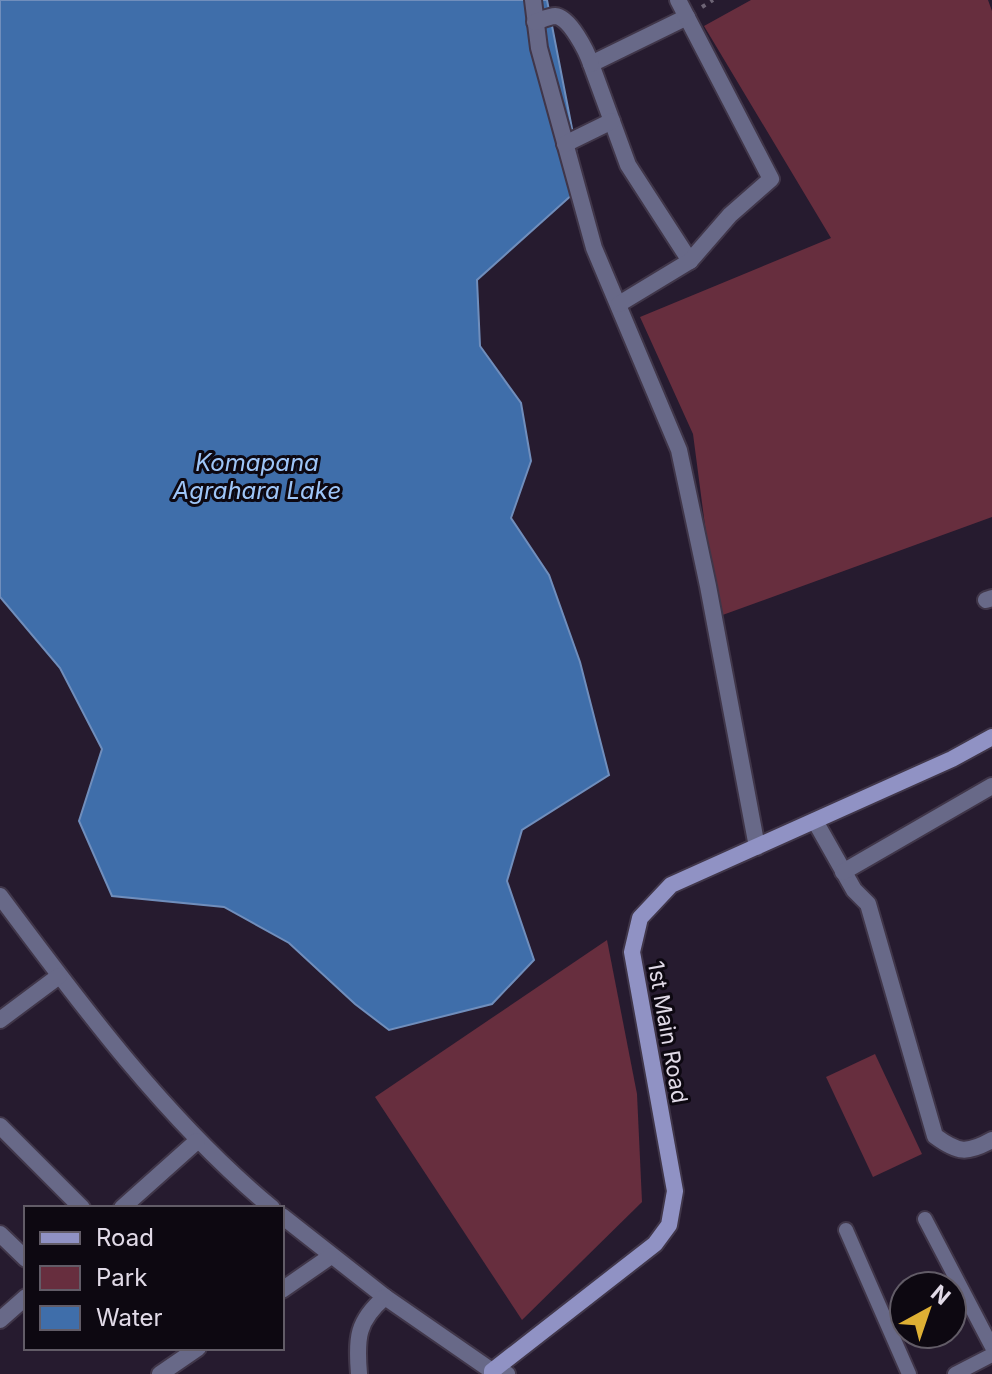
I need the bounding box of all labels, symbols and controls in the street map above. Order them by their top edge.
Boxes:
water label: Komapana Agrahara Lake [172,448,341,505]
street label: 1st Main Road [643,959,693,1105]
legend [24,1206,284,1350]
text: Road [96,1223,154,1252]
text: Park [96,1263,147,1292]
north arrow [888,1270,968,1350]
text: N [926,1279,956,1310]
text: Water [96,1303,163,1332]

